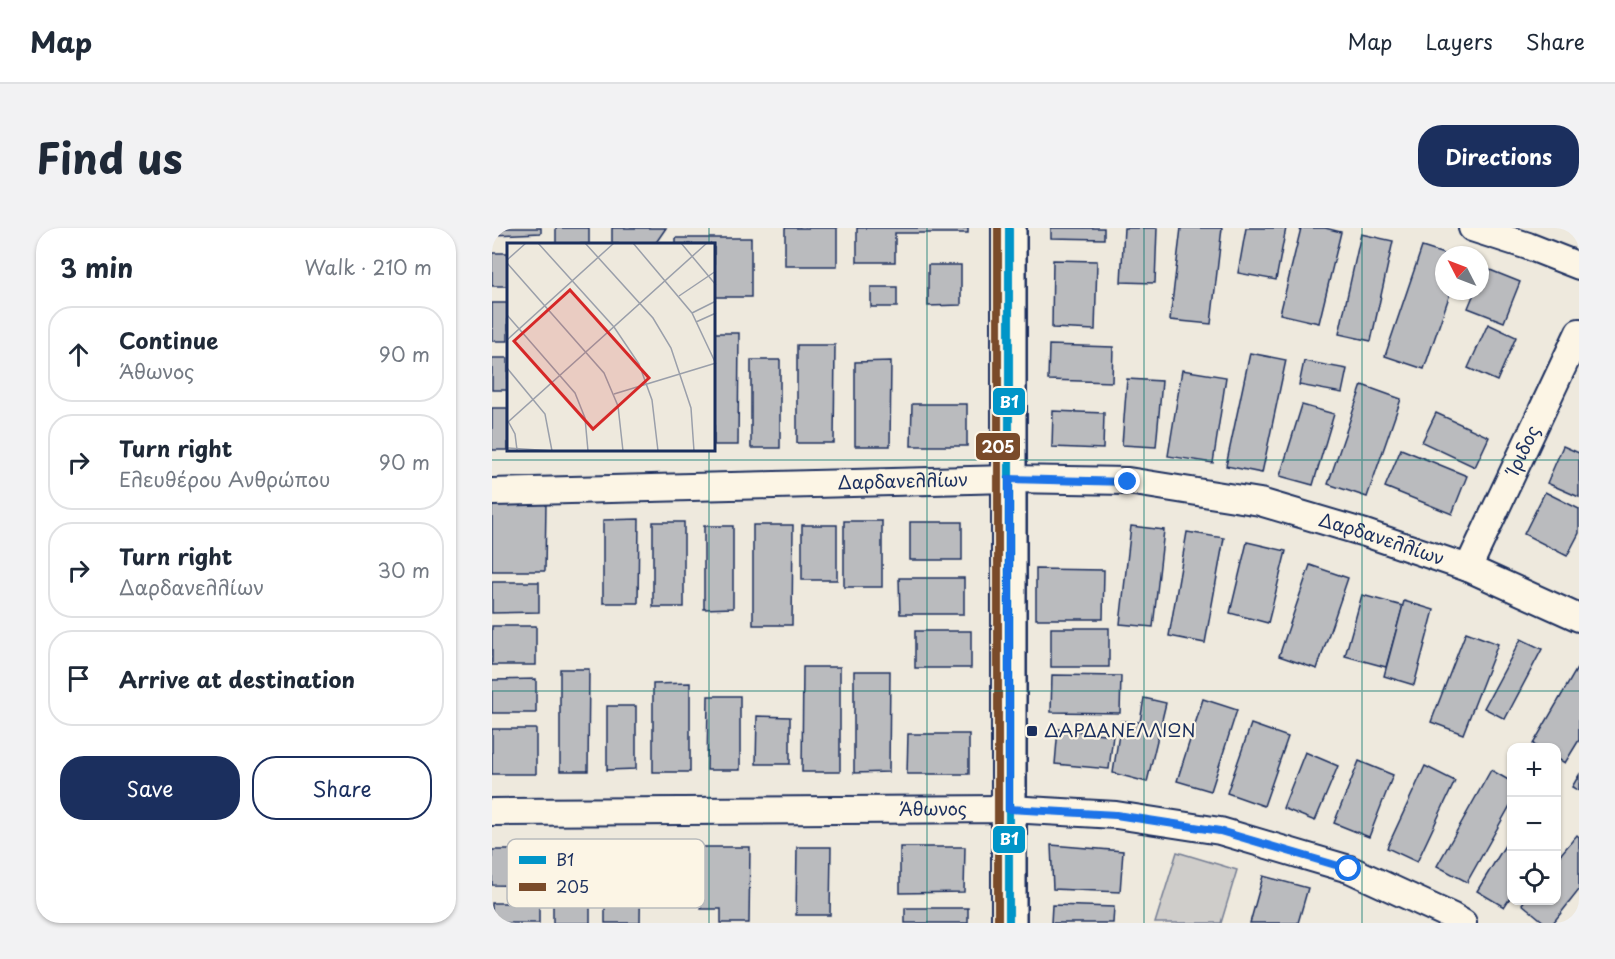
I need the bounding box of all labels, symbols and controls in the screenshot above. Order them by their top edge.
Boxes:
text: Map [30,20,92,63]
text: Map [1348,25,1392,57]
text: Layers [1425,25,1493,57]
text: Share [1526,25,1585,57]
text: Find us [36,125,183,188]
button: Directions [1418,125,1579,187]
inset map [507,243,716,452]
north arrow [1435,246,1489,300]
text: 3 min [60,248,133,287]
text: Walk · 210 m [305,252,432,282]
text: Continue [119,323,218,356]
icon: ahead [62,338,95,371]
text: 90 m [379,339,430,369]
text: Άθωνος [119,356,194,386]
line badge: Β1 [992,387,1026,416]
text: Β1 [999,389,1019,413]
street label: Ίριδος [1498,420,1545,481]
text: Turn right [119,431,232,464]
line badge: 205 [975,432,1021,461]
text: 205 [981,434,1015,458]
icon: right [62,446,95,479]
text: 90 m [379,447,430,477]
text: Ελευθέρου Ανθρώπου [119,464,330,494]
street label: Δαρδανελλίων [837,465,969,495]
route end [1114,468,1140,494]
street label: Δαρδανελλίων [1316,505,1448,571]
text: Turn right [119,539,232,572]
icon: right [62,554,95,587]
text: 30 m [377,555,430,585]
text: Δαρδανελλίων [119,572,264,602]
icon: arrive [62,662,95,695]
text: Arrive at destination [119,662,355,695]
place label: ΔΑΡΔΑΝΕΛΛΙΩΝ [1044,716,1195,743]
marker: ΔΑΡΔΑΝΕΛΛΙΩΝ [1025,724,1039,738]
map controls [1507,743,1561,905]
button: + [1507,743,1561,797]
button: Save [60,756,240,820]
button: Share [252,756,432,820]
street label: Άθωνος [899,794,967,822]
button: − [1507,797,1561,851]
line badge: Β1 [992,825,1026,854]
text: Β1 [999,826,1019,850]
legend [507,839,705,908]
text: Β1 [556,847,574,871]
button: locate [1507,851,1561,905]
route start [1335,855,1361,881]
text: 205 [556,874,589,898]

